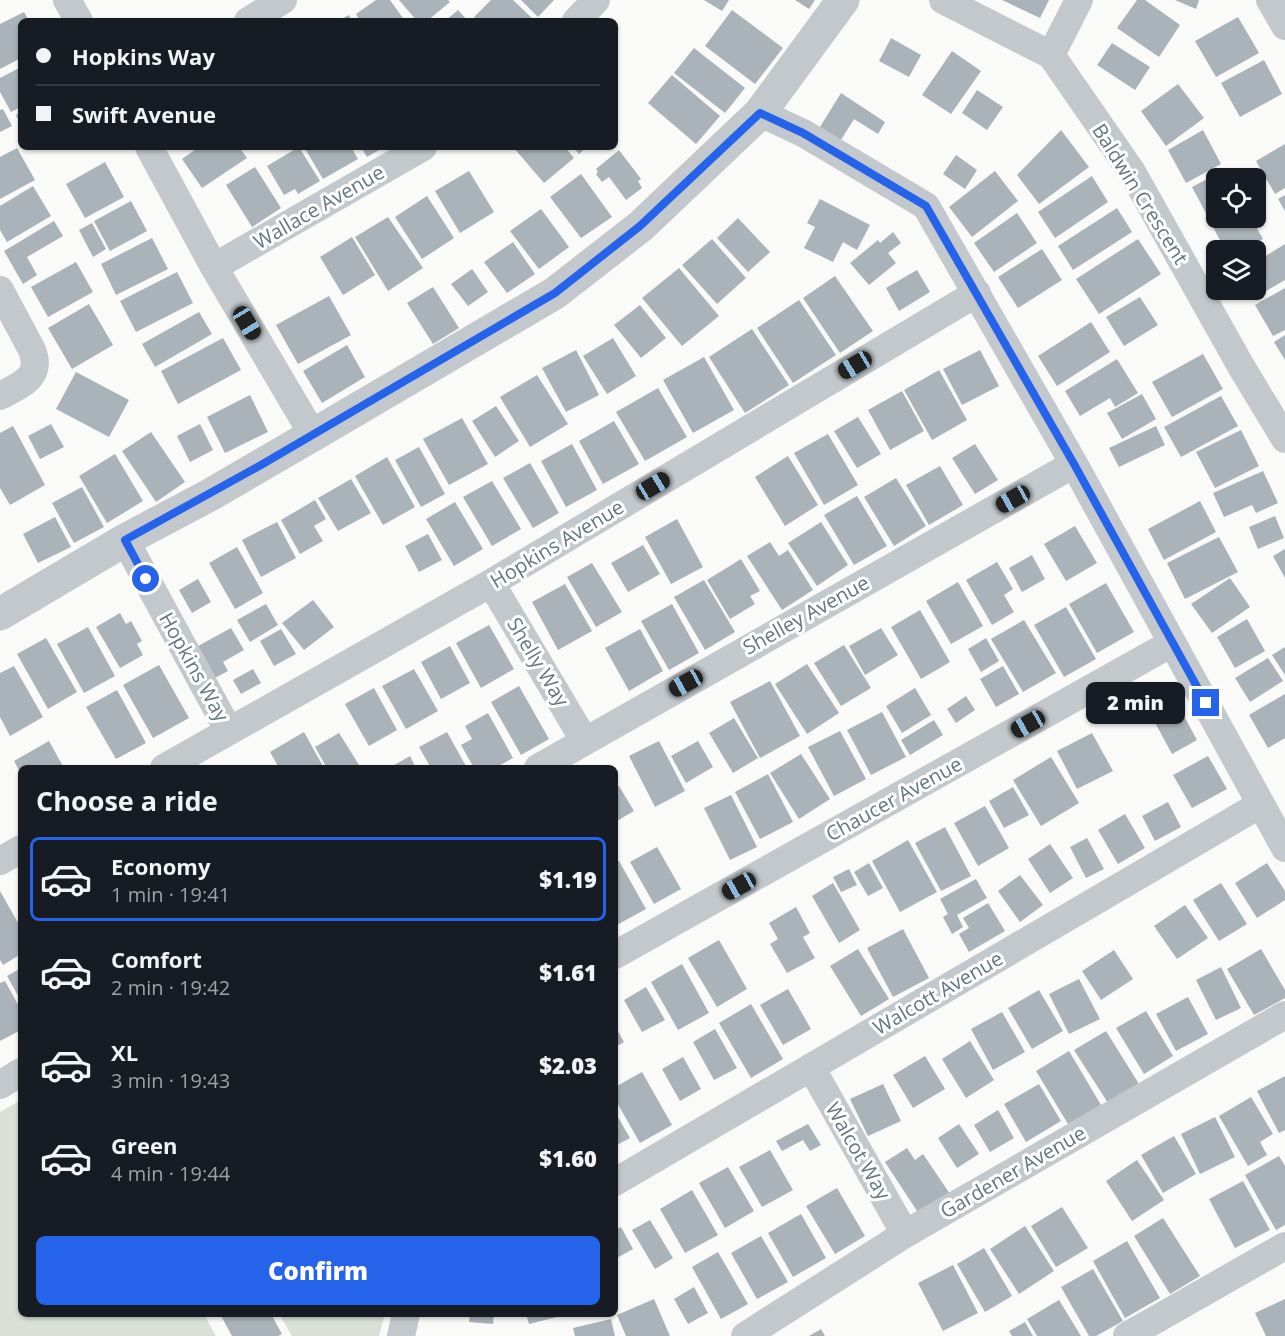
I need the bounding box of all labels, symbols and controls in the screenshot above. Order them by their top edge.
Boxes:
text: Hopkins Way [72,41,215,71]
text: Swift Avenue [72,99,216,129]
street label: Baldwin Crescent [1086,118,1195,269]
street label: Wallace Avenue [249,158,389,255]
map controls [1206,168,1266,300]
button: locate [1206,168,1266,228]
button: layers [1206,240,1266,300]
car [230,303,264,343]
car [835,348,875,382]
car [633,469,673,503]
car [993,482,1033,516]
street label: Hopkins Avenue [485,493,628,594]
route start [132,565,159,592]
street label: Shelley Avenue [738,569,874,660]
street label: Hopkins Way [153,607,236,727]
street label: Shelly Way [501,612,576,712]
car [666,666,706,700]
callout: 2 min [1086,682,1185,724]
text: 2 min [1107,689,1164,716]
route end [1192,689,1219,716]
car [1008,707,1048,741]
street label: Chaucer Avenue [821,750,967,847]
text: Choose a ride [36,782,218,819]
text: Economy [111,851,210,881]
icon: car [39,852,93,906]
text: $1.19 [539,864,597,894]
car [719,869,759,903]
text: 1 min · 19:41 [111,881,230,908]
text: Comfort [111,944,202,974]
icon: car [39,945,93,999]
street label: Walcott Avenue [868,945,1007,1041]
text: $1.61 [539,957,597,987]
text: 2 min · 19:42 [111,974,230,1001]
text: XL [111,1037,138,1067]
icon: car [39,1038,93,1092]
text: $2.03 [539,1050,597,1080]
text: 3 min · 19:43 [111,1067,230,1094]
street label: Walcot Way [820,1097,898,1205]
street label: Gardener Avenue [935,1119,1090,1224]
text: Green [111,1130,177,1160]
icon: car [39,1131,93,1185]
text: $1.60 [539,1143,597,1173]
text: 4 min · 19:44 [111,1160,230,1187]
button: Confirm [36,1236,600,1305]

